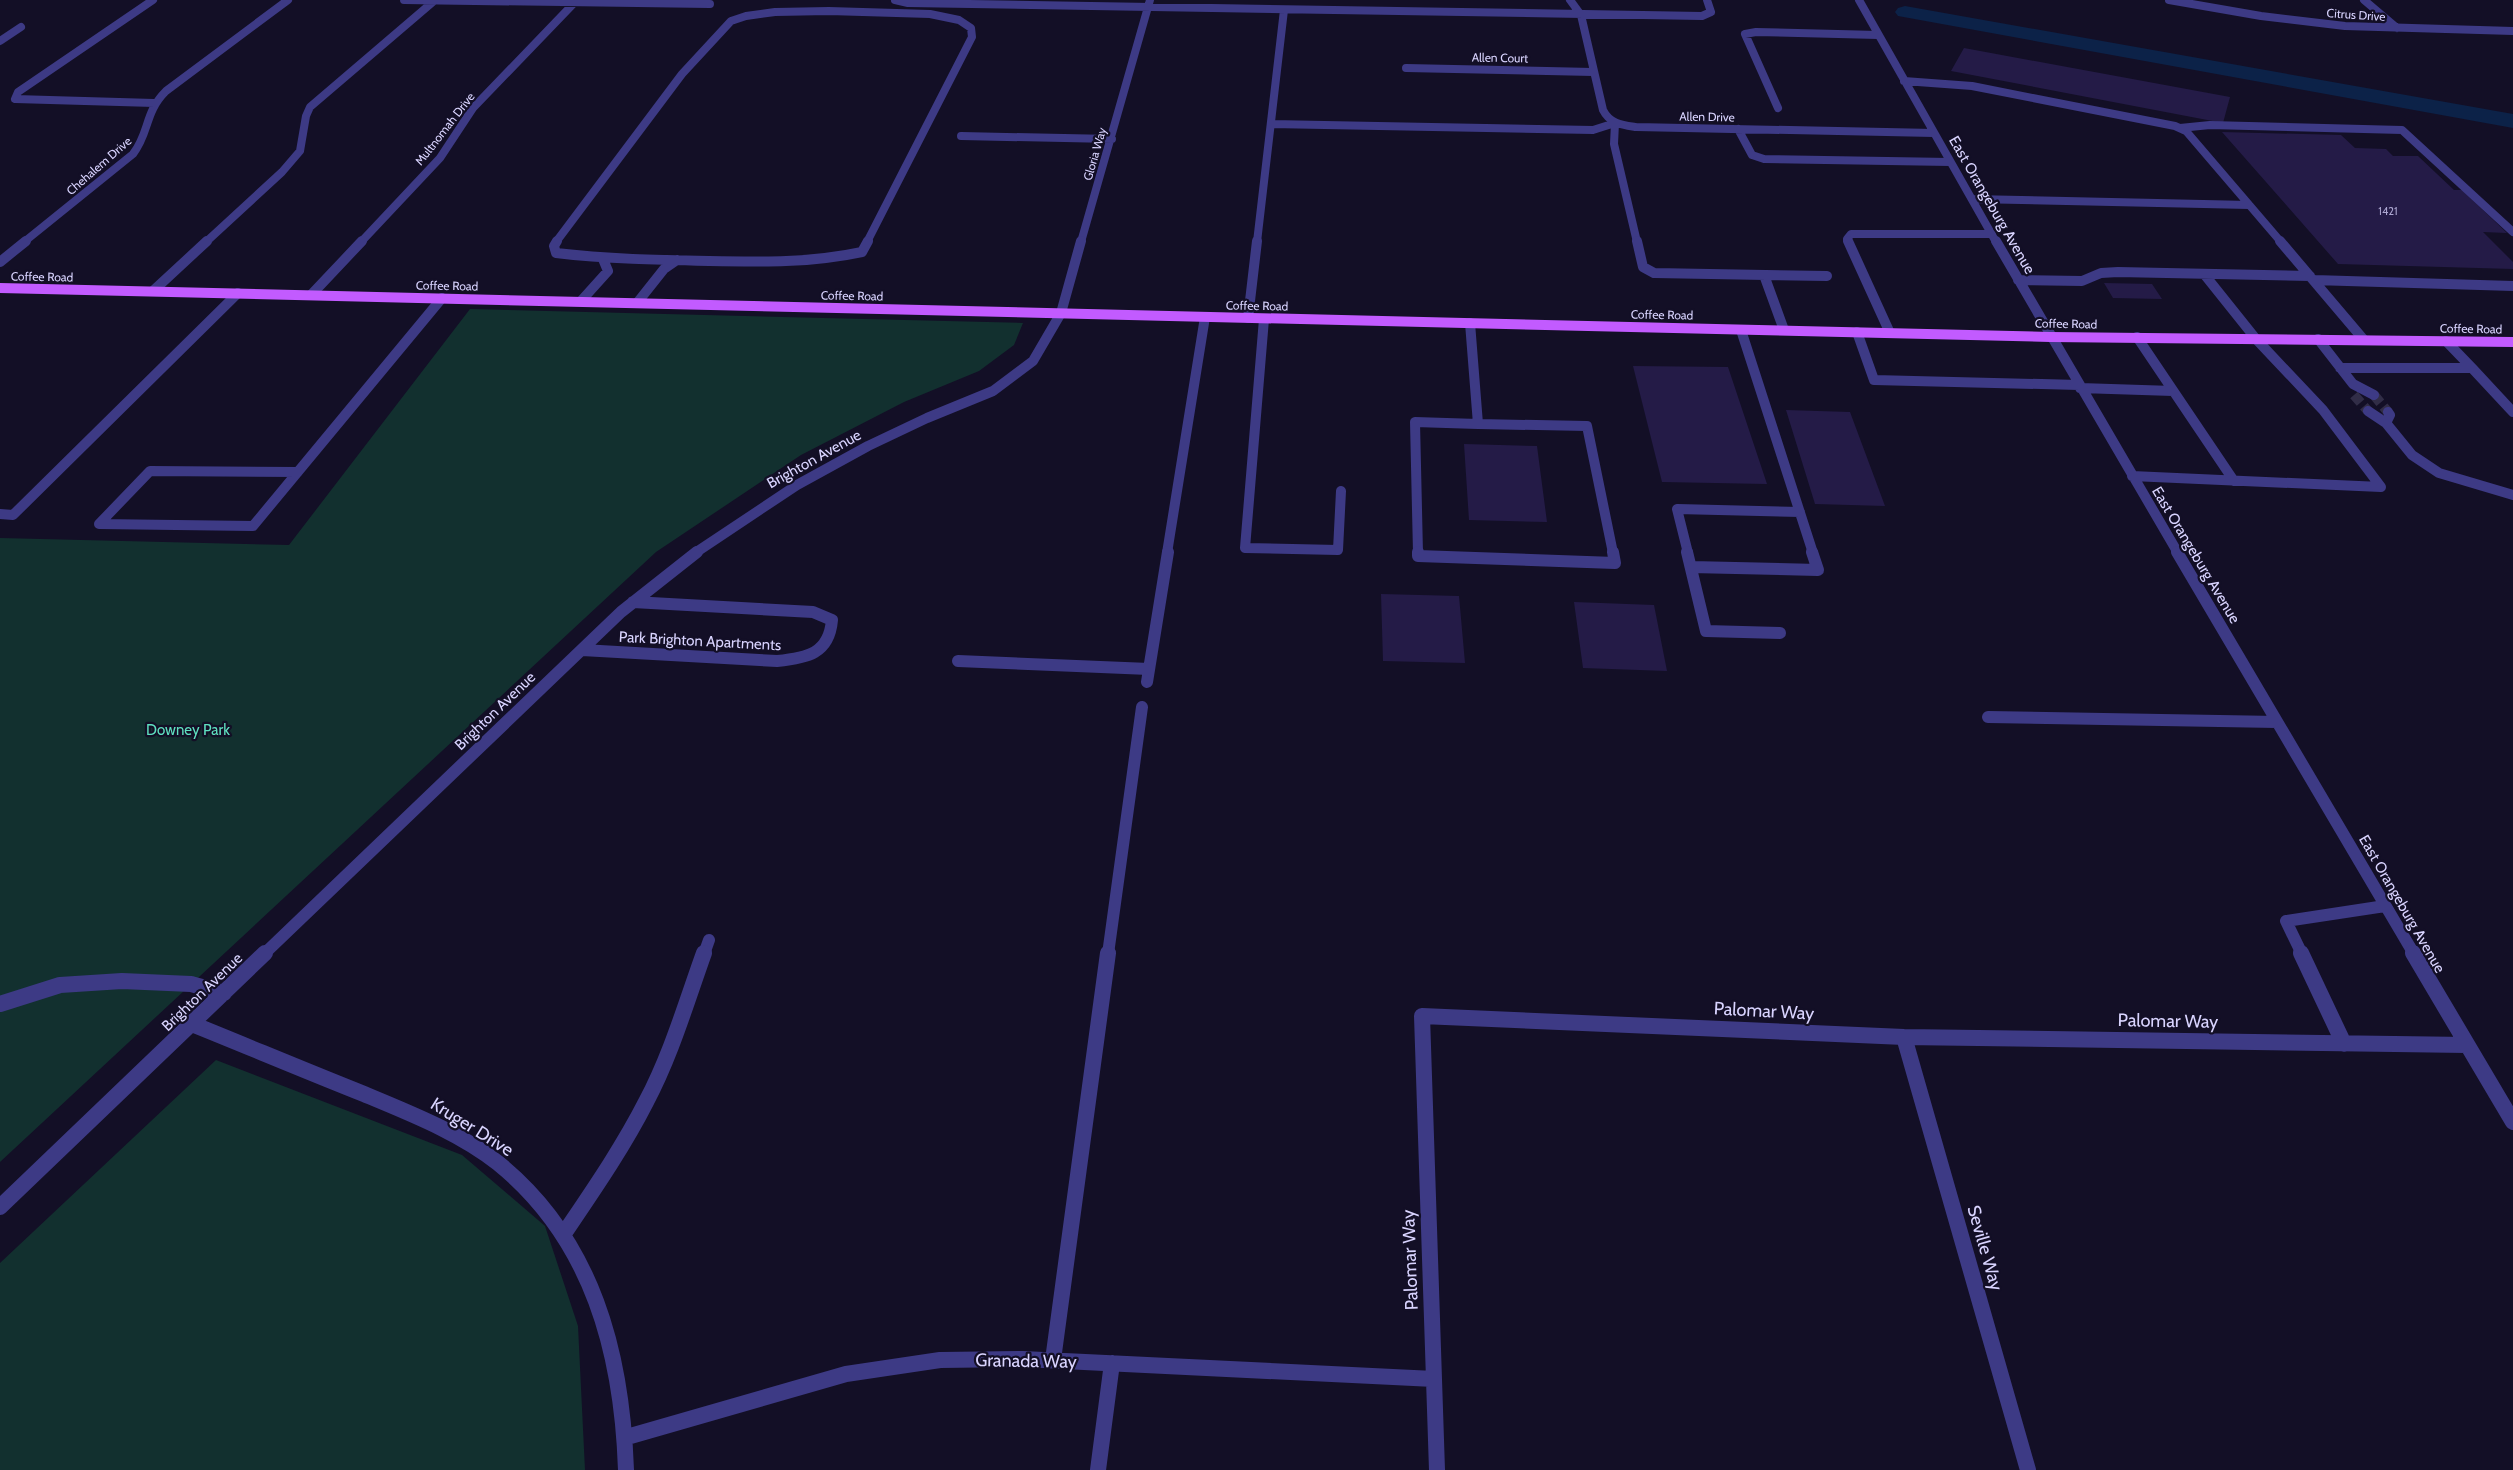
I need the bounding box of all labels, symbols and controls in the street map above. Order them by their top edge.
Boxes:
street label: Citrus Drive [2326,5,2386,24]
street label: Allen Court [1472,50,1528,65]
street label: Multnomah Drive [411,89,478,168]
street label: Allen Drive [1679,109,1735,124]
street label: Gloria Way [1080,126,1109,182]
street label: Chehalem Drive [63,133,134,198]
street label: East Orangeburg Avenue [1945,133,2039,277]
house number: 1421 [2378,204,2398,218]
street label: Coffee Road [11,268,73,285]
street label: Coffee Road [416,277,478,294]
street label: Coffee Road [821,287,883,304]
street label: Coffee Road [1226,297,1288,314]
street label: Coffee Road [1631,306,1693,323]
street label: Coffee Road [2035,315,2097,332]
street label: Coffee Road [2440,320,2502,337]
street label: Brighton Avenue [764,426,864,492]
street label: East Orangeburg Avenue [2148,483,2244,627]
street label: Park Brighton Apartments [618,628,782,654]
street label: Brighton Avenue [451,668,539,754]
park label: Downey Park [146,721,230,739]
street label: East Orangeburg Avenue [2355,832,2449,976]
street label: Brighton Avenue [158,949,246,1035]
street label: Palomar Way [1713,997,1815,1025]
street label: Palomar Way [2118,1009,2218,1033]
street label: Kruger Drive [426,1093,518,1161]
street label: Seville Way [1962,1203,2008,1293]
street label: Palomar Way [1397,1209,1423,1311]
street label: Granada Way [975,1349,1077,1373]

